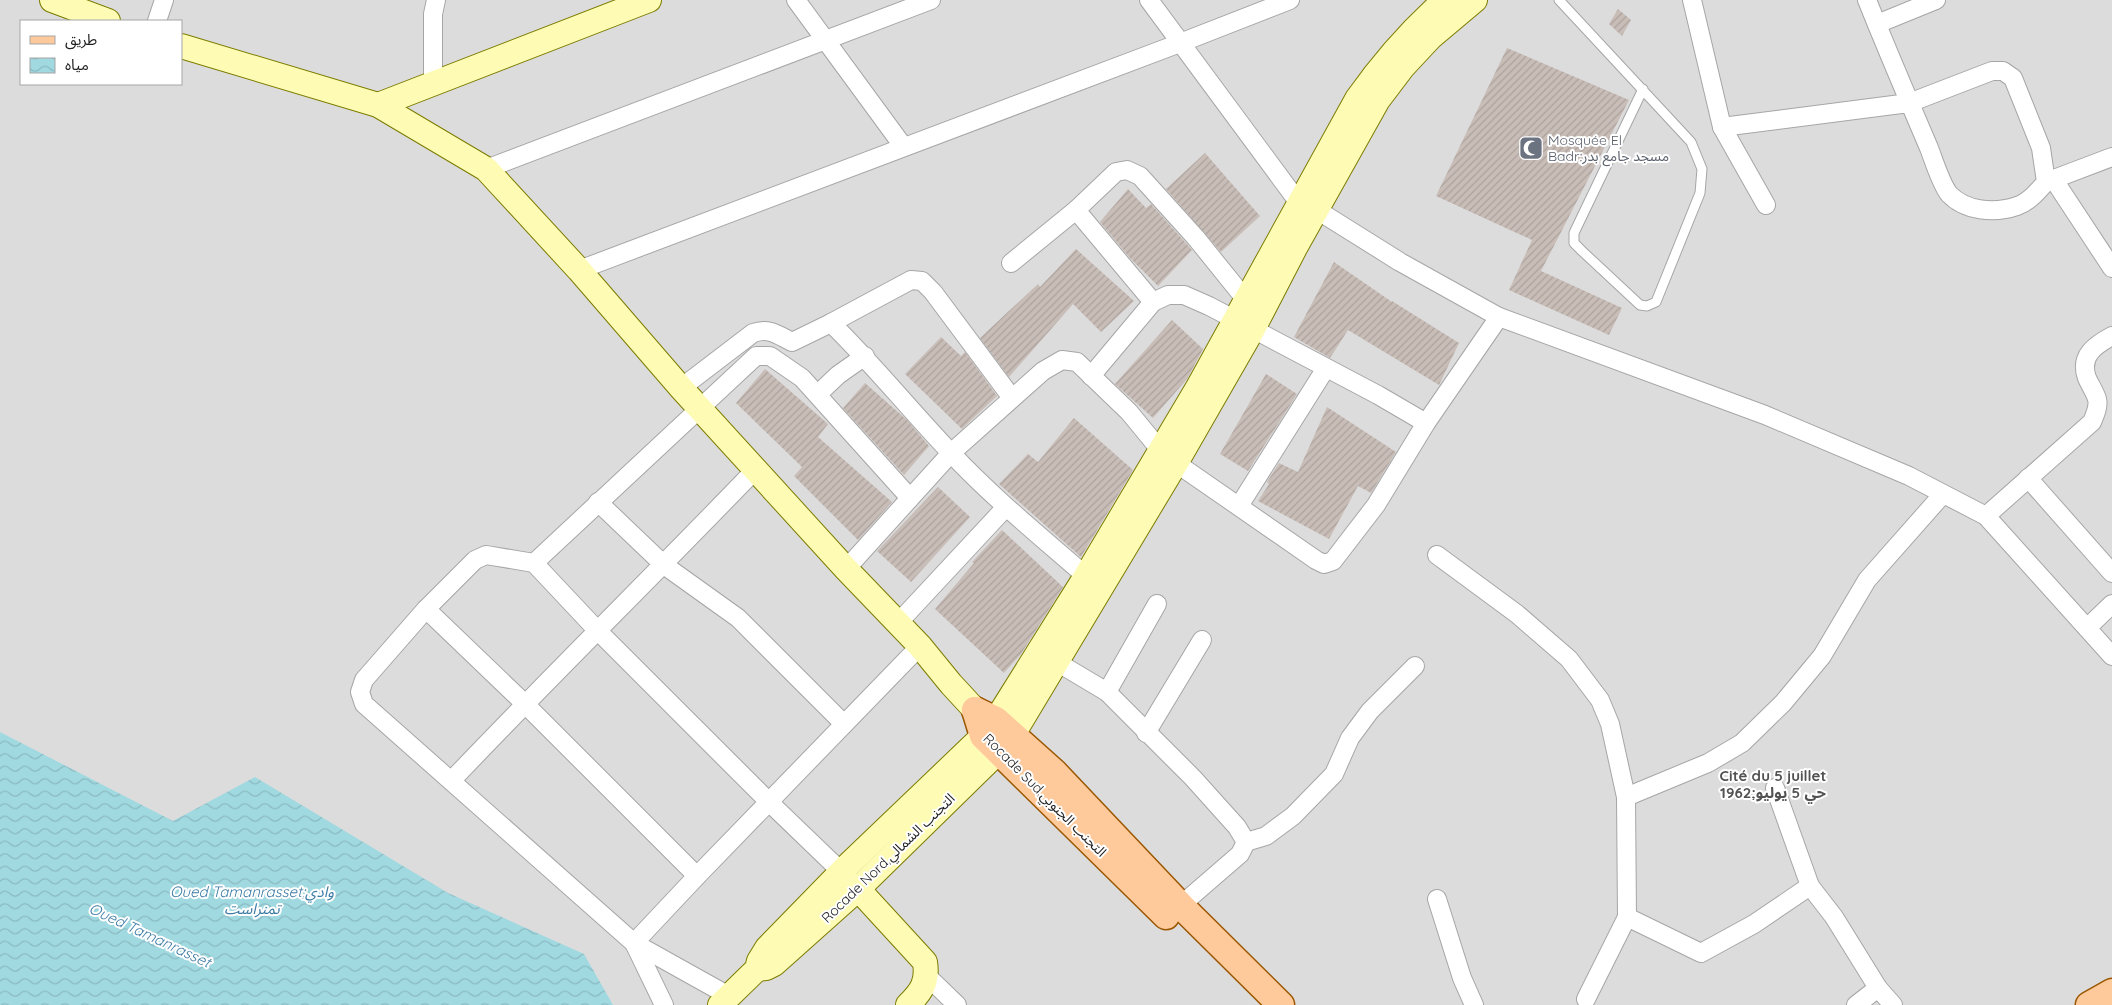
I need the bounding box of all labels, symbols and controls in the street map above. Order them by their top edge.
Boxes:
legend [20,20,182,85]
text: طريق [65,30,97,50]
text: مياه [65,55,89,74]
place label: Mosquée El Badr;مسجد جامع بدر [1548,131,1669,167]
mosque icon: Mosquée El Badr;مسجد جامع بدر [1518,135,1544,161]
street label: Rocade Sud,التجنب الجنوبي [978,730,1110,862]
district label: Cité du 5 juillet 1962;حي 5 يوليو [1720,766,1826,804]
street label: Rocade Nord,التجنب الشمالي [817,789,960,928]
water label: Oued Tamanrasset;وادي تمنراست [170,882,334,918]
water label: Oued Tamanrasset [86,898,216,972]

